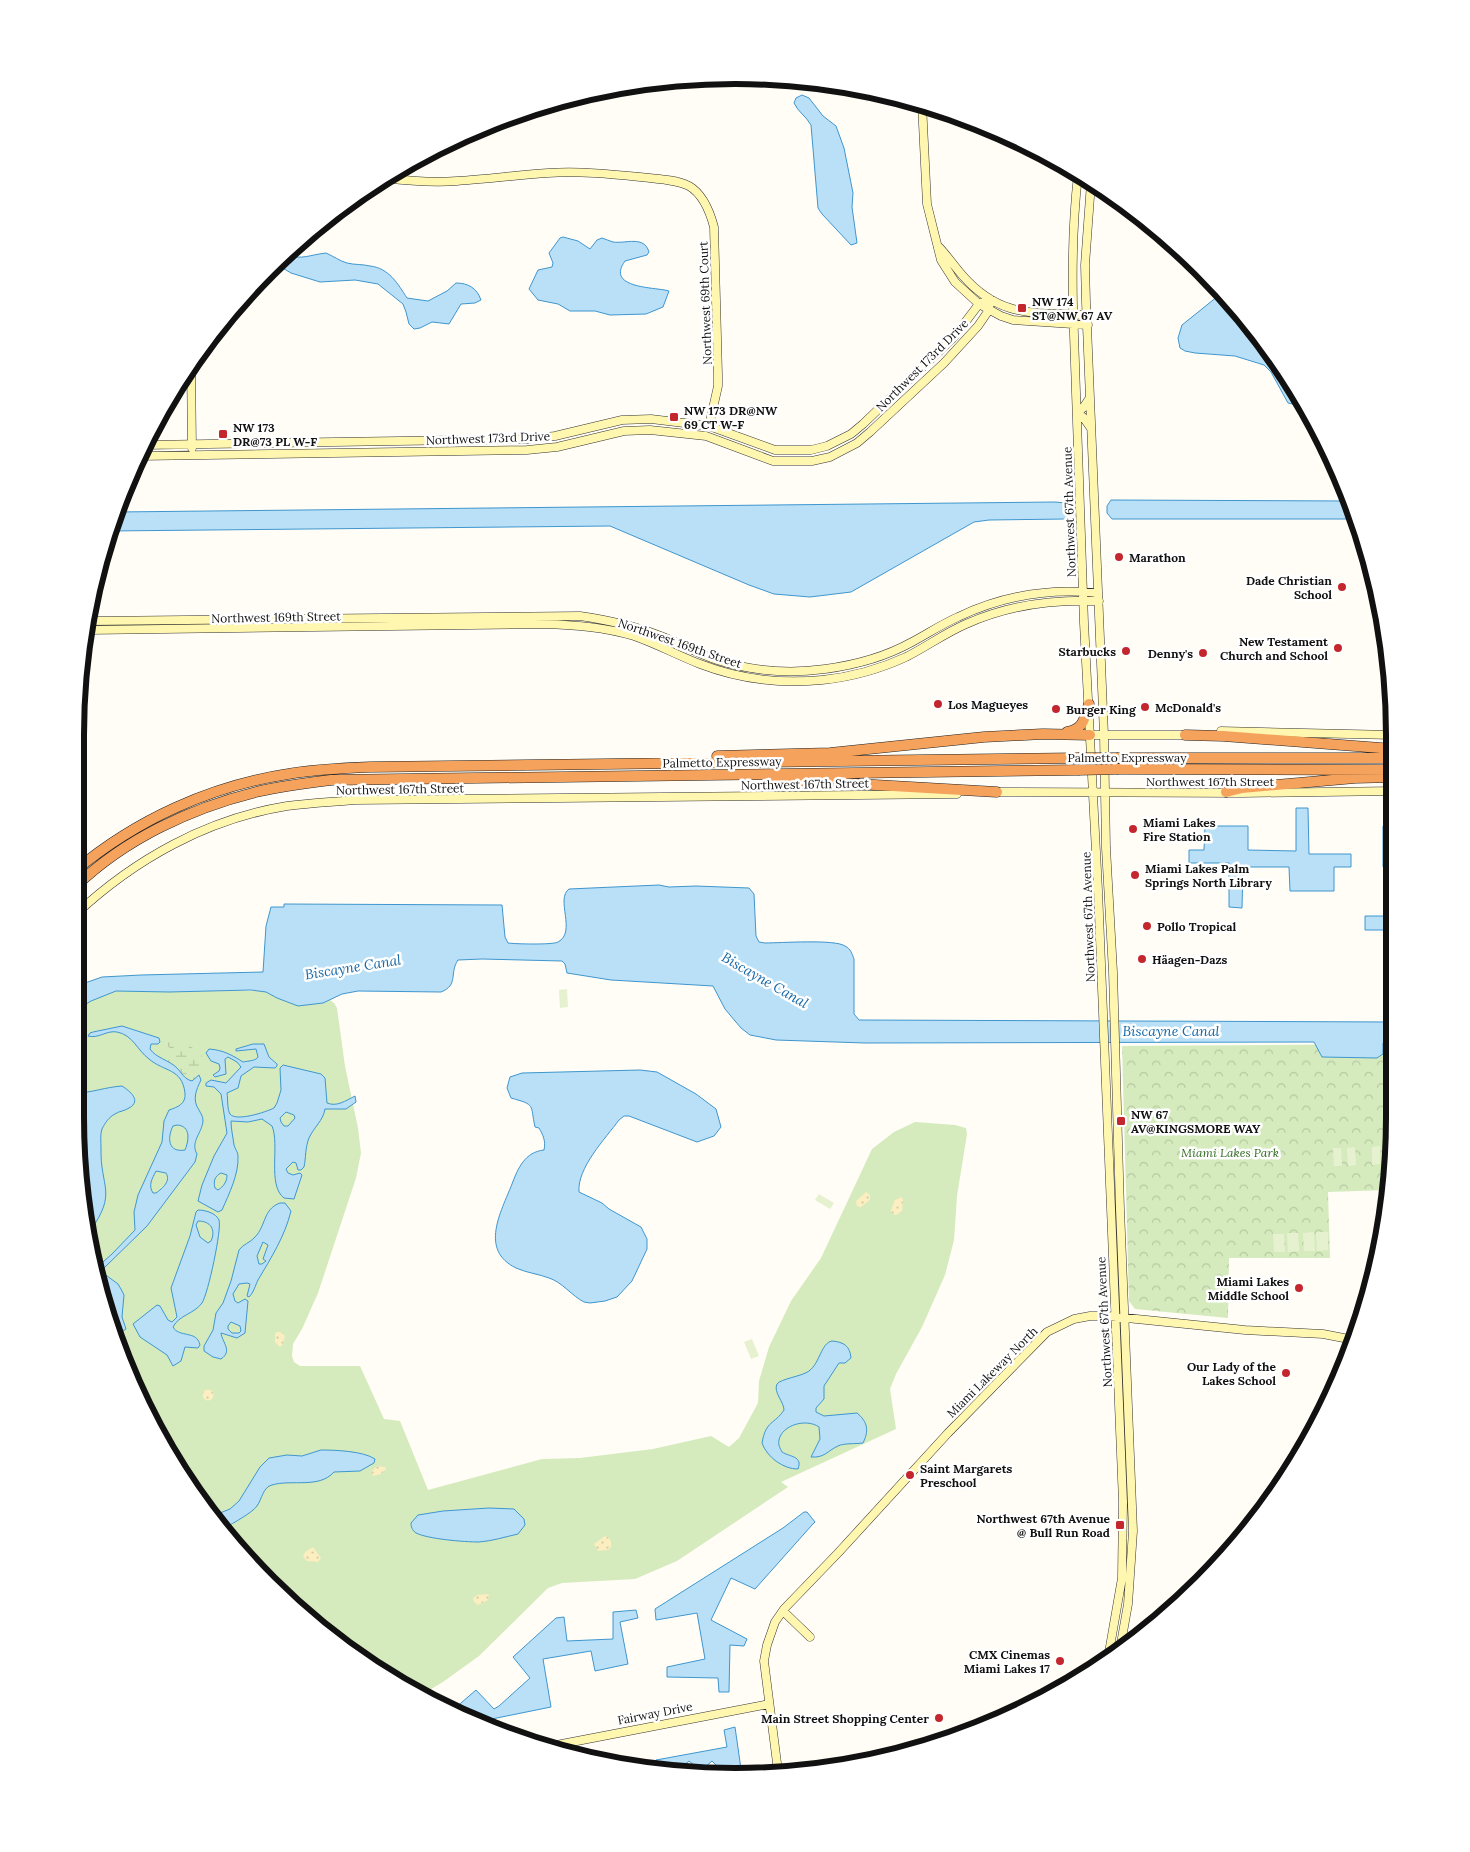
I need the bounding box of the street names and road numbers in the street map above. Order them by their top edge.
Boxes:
street label: Northwest 69th Court [695,241,715,365]
street label: Northwest 173rd Drive [873,315,972,414]
street label: Northwest 173rd Drive [426,428,551,448]
street label: Northwest 67th Avenue [1059,446,1079,577]
street label: Northwest 169th Street [211,608,341,626]
street label: Northwest 169th Street [616,615,744,671]
street label: Palmetto Expressway [1068,750,1187,765]
street label: Palmetto Expressway [662,753,782,771]
street label: Northwest 167th Street [1146,774,1274,789]
street label: Northwest 167th Street [741,775,870,793]
street label: Northwest 167th Street [336,780,465,798]
street label: Northwest 67th Avenue [1078,851,1098,982]
street label: Northwest 67th Avenue [1093,1256,1115,1388]
street label: Miami Lakeway North [943,1323,1041,1421]
street label: Fairway Drive [616,1698,694,1728]

